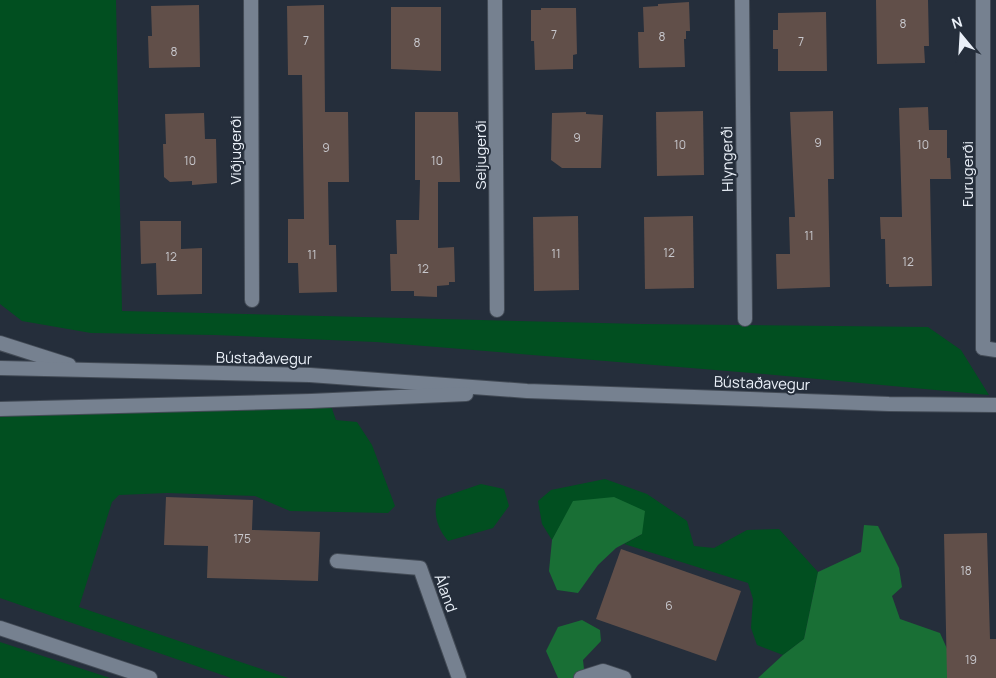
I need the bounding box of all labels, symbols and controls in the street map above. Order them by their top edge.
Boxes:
north arrow [936,10,986,60]
text: N [949,12,965,33]
house number: 8 [900,15,907,32]
house number: 7 [551,26,557,43]
house number: 8 [659,28,666,45]
house number: 7 [303,32,309,49]
house number: 7 [798,33,804,50]
house number: 8 [414,34,421,51]
house number: 8 [171,43,178,60]
street label: Viðjugerði [225,116,246,184]
street label: Seljugerði [470,120,491,190]
street label: Hlyngerði [716,126,738,192]
house number: 9 [573,129,581,146]
house number: 9 [814,134,822,151]
house number: 10 [674,136,686,153]
house number: 10 [917,136,929,153]
house number: 9 [322,139,330,156]
street label: Furugerði [957,141,978,207]
house number: 10 [184,152,196,169]
house number: 10 [431,152,443,169]
house number: 11 [804,227,814,244]
house number: 12 [663,244,675,261]
house number: 11 [551,245,561,262]
house number: 11 [307,246,317,263]
house number: 12 [165,248,177,265]
house number: 12 [902,253,914,270]
house number: 12 [417,260,429,277]
street label: Bústaðavegur [216,347,313,369]
street label: Bústaðavegur [713,371,811,395]
house number: 175 [233,530,251,547]
house number: 18 [960,562,972,579]
street label: Áland [429,571,463,615]
house number: 6 [665,597,673,614]
house number: 19 [965,651,977,668]

